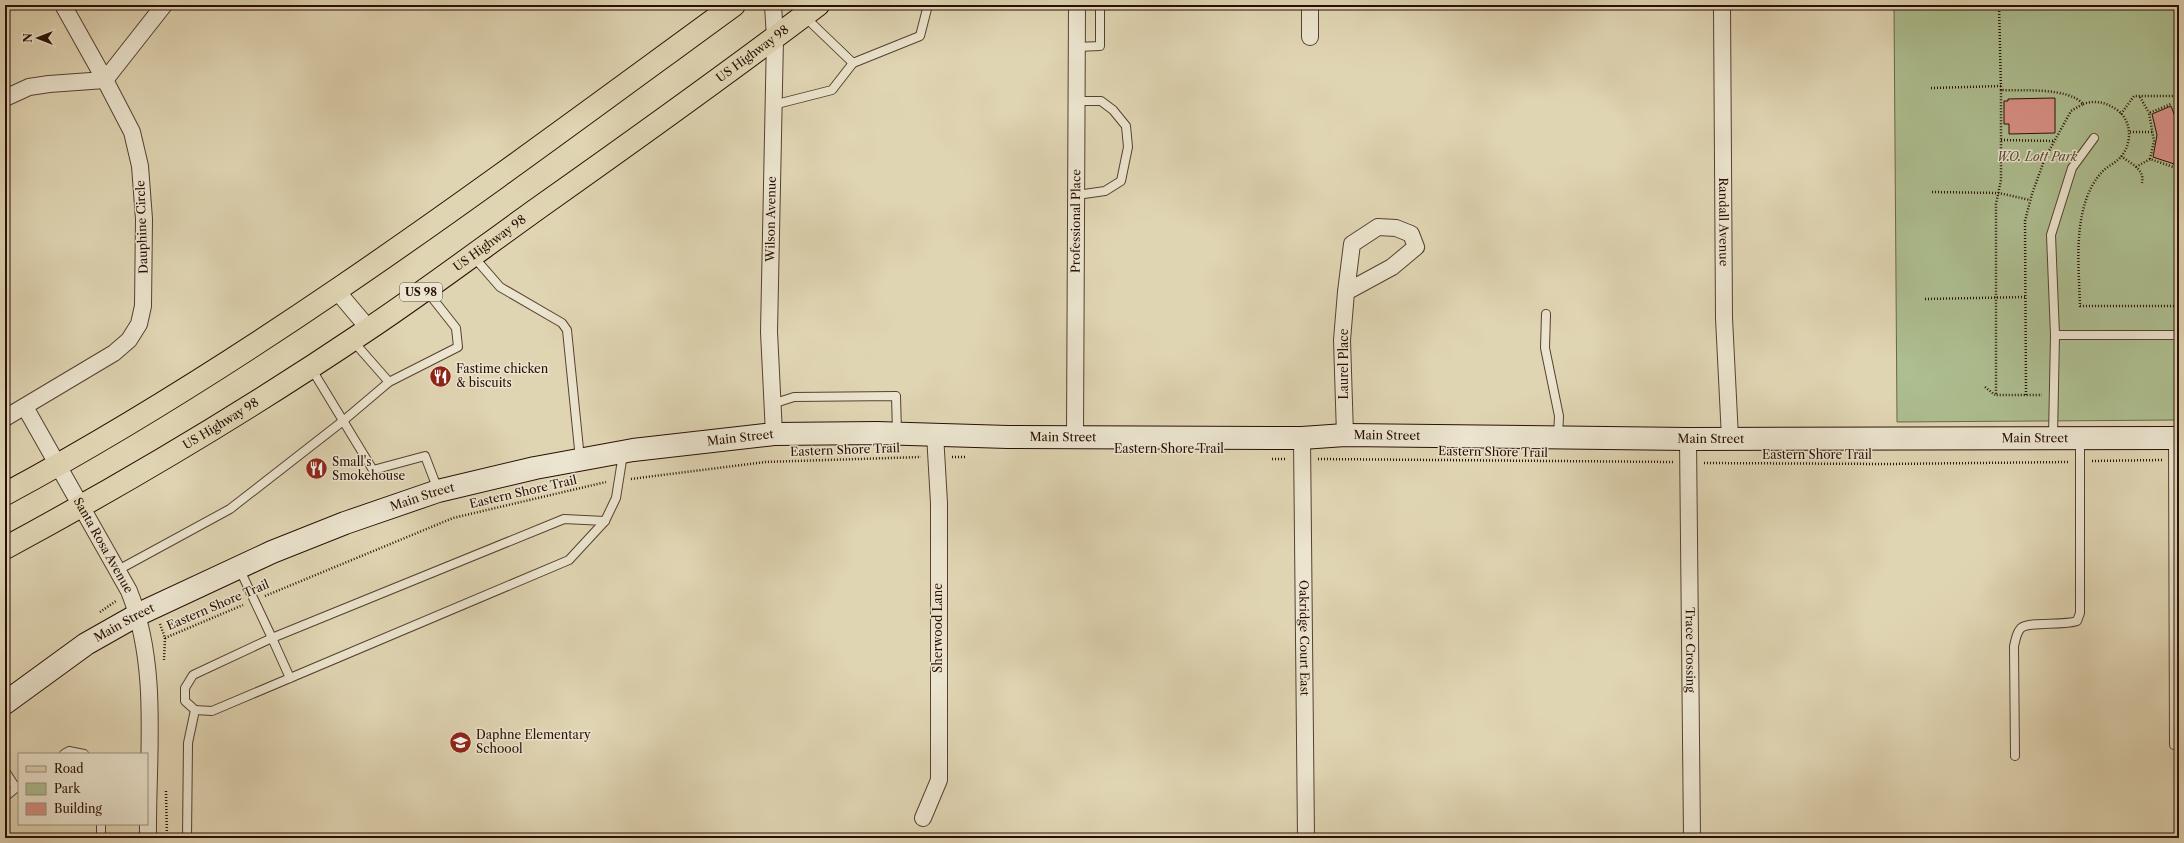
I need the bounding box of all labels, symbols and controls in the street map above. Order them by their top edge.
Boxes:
north arrow [18,18,58,58]
street label: US Highway 98 [713,22,791,85]
text: N [21,33,35,43]
park label: W.O. Lott Park [1997,149,2078,164]
street label: Professional Place [1068,169,1083,273]
street label: Wilson Avenue [762,176,779,263]
street label: Randall Avenue [1716,178,1732,267]
street label: Dauphine Circle [132,180,151,274]
street label: US Highway 98 [450,211,529,274]
road number: US 98 [400,283,442,301]
street label: Laurel Place [1336,328,1351,399]
place label: Fastime chicken & biscuits [456,361,549,390]
restaurant icon: Fastime chicken & biscuits [428,363,454,389]
street label: US Highway 98 [180,394,261,452]
street label: Main Street [706,426,775,449]
street label: Main Street [1353,427,1421,443]
street label: Main Street [1030,429,1097,444]
street label: Main Street [2001,430,2069,445]
street label: Main Street [1677,431,1745,446]
street label: Eastern Shore Trail [790,440,901,459]
street label: Eastern Shore Trail [1114,441,1224,456]
street label: Eastern Shore Trail [1438,443,1548,460]
street label: Eastern Shore Trail [1762,447,1872,462]
place label: Small's Smokehouse [332,454,405,483]
restaurant icon: Small's Smokehouse [303,456,329,482]
street label: Eastern Shore Trail [468,472,579,511]
street label: Main Street [388,479,457,514]
street label: Santa Rosa Avenue [71,495,137,596]
street label: Eastern Shore Trail [164,576,272,633]
street label: Oakridge Court East [1296,580,1313,697]
street label: Sherwood Lane [930,583,945,673]
street label: Main Street [91,600,157,645]
street label: Trace Crossing [1683,607,1699,693]
place label: Daphne Elementary Schoool [476,727,591,756]
school or university icon: Daphne Elementary Schoool [448,729,474,755]
legend [18,753,148,825]
text: Road [54,761,84,776]
text: Park [54,781,81,796]
text: Building [54,801,102,816]

